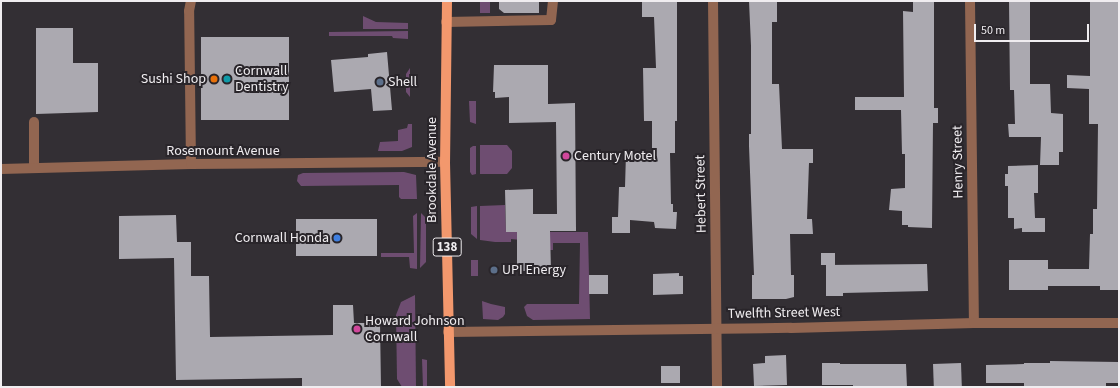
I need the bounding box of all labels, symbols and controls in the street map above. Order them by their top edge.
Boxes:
scale bar [976,16,1091,42]
text: 50 m [981,22,1005,39]
place label: Cornwall Dentistry [235,63,288,96]
place label: Sushi Shop [141,71,206,87]
marker: Sushi Shop [209,74,219,84]
marker: Cornwall Dentistry [222,74,232,84]
place label: Shell [388,74,417,90]
marker: Shell [375,77,385,87]
street label: Brookdale Avenue [424,117,440,223]
street label: Henry Street [949,125,967,199]
street label: Rosemount Avenue [166,143,280,159]
place label: Century Motel [574,148,656,164]
marker: Century Motel [561,151,571,161]
street label: Hebert Street [692,155,710,233]
place label: Cornwall Honda [235,230,329,246]
marker: Cornwall Honda [332,233,342,243]
road number: 138 [432,236,462,258]
place label: UPI Energy [502,262,566,278]
marker: UPI Energy [489,265,499,275]
street label: Twelfth Street West [728,304,840,322]
place label: Howard Johnson Cornwall [365,313,465,346]
marker: Howard Johnson Cornwall [352,324,362,334]

